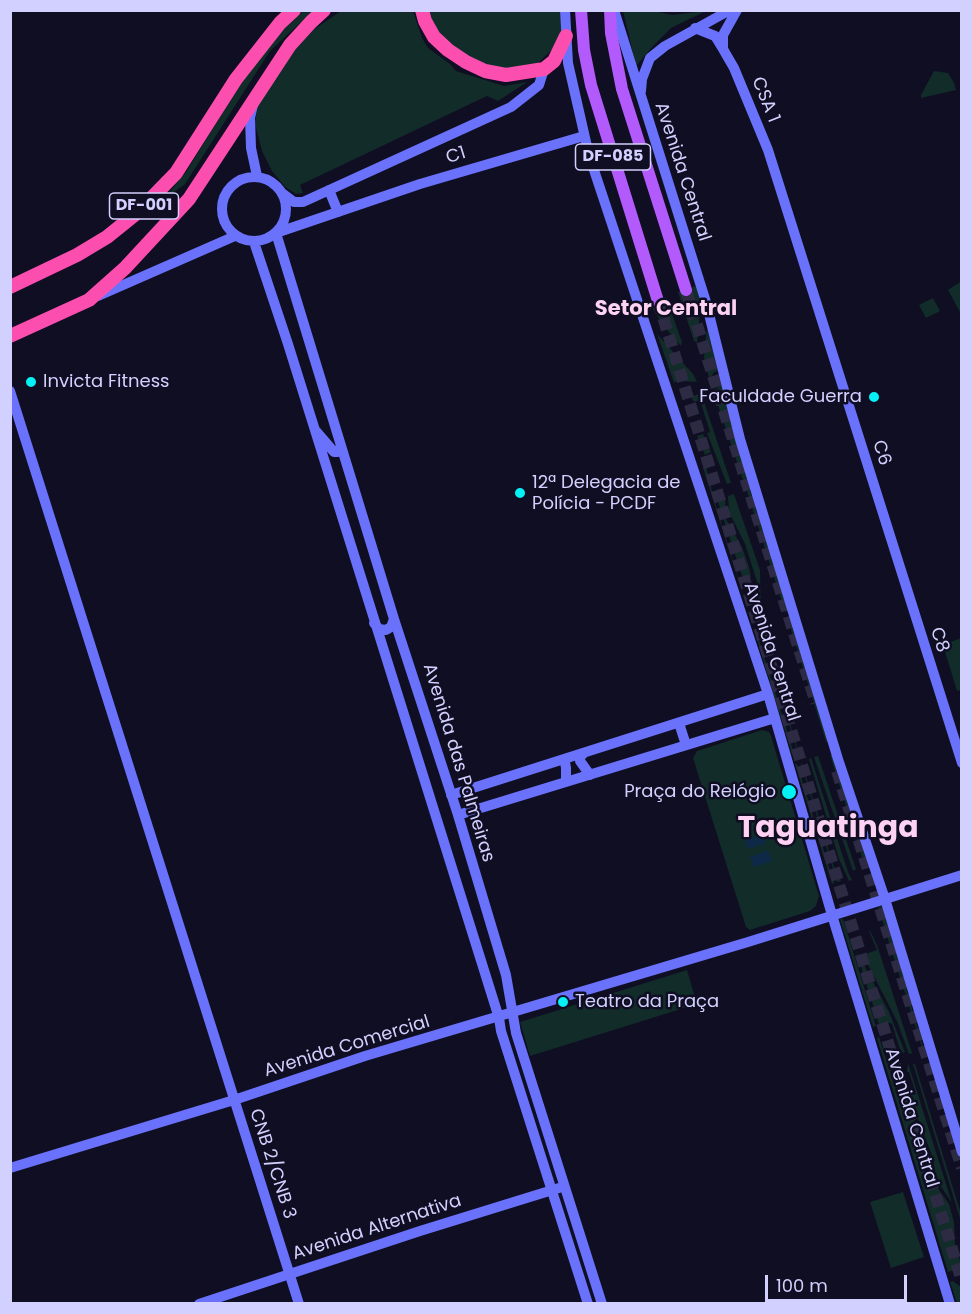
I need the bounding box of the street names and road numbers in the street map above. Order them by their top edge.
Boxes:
street label: CSA 1 [746,74,784,126]
street label: Avenida Central [649,100,715,244]
street label: C1 [443,143,469,169]
road number: DF-085 [576,144,650,170]
road number: DF-001 [110,193,178,219]
street label: C6 [867,438,895,468]
street label: Avenida Central [738,580,804,724]
street label: C8 [925,625,953,655]
street label: Avenida das Palmeiras [417,661,499,865]
street label: Avenida Comercial [261,1011,433,1083]
street label: Avenida Central [879,1046,943,1190]
street label: CNB 2/CNB 3 [244,1106,300,1222]
street label: Avenida Alternativa [290,1190,464,1266]

